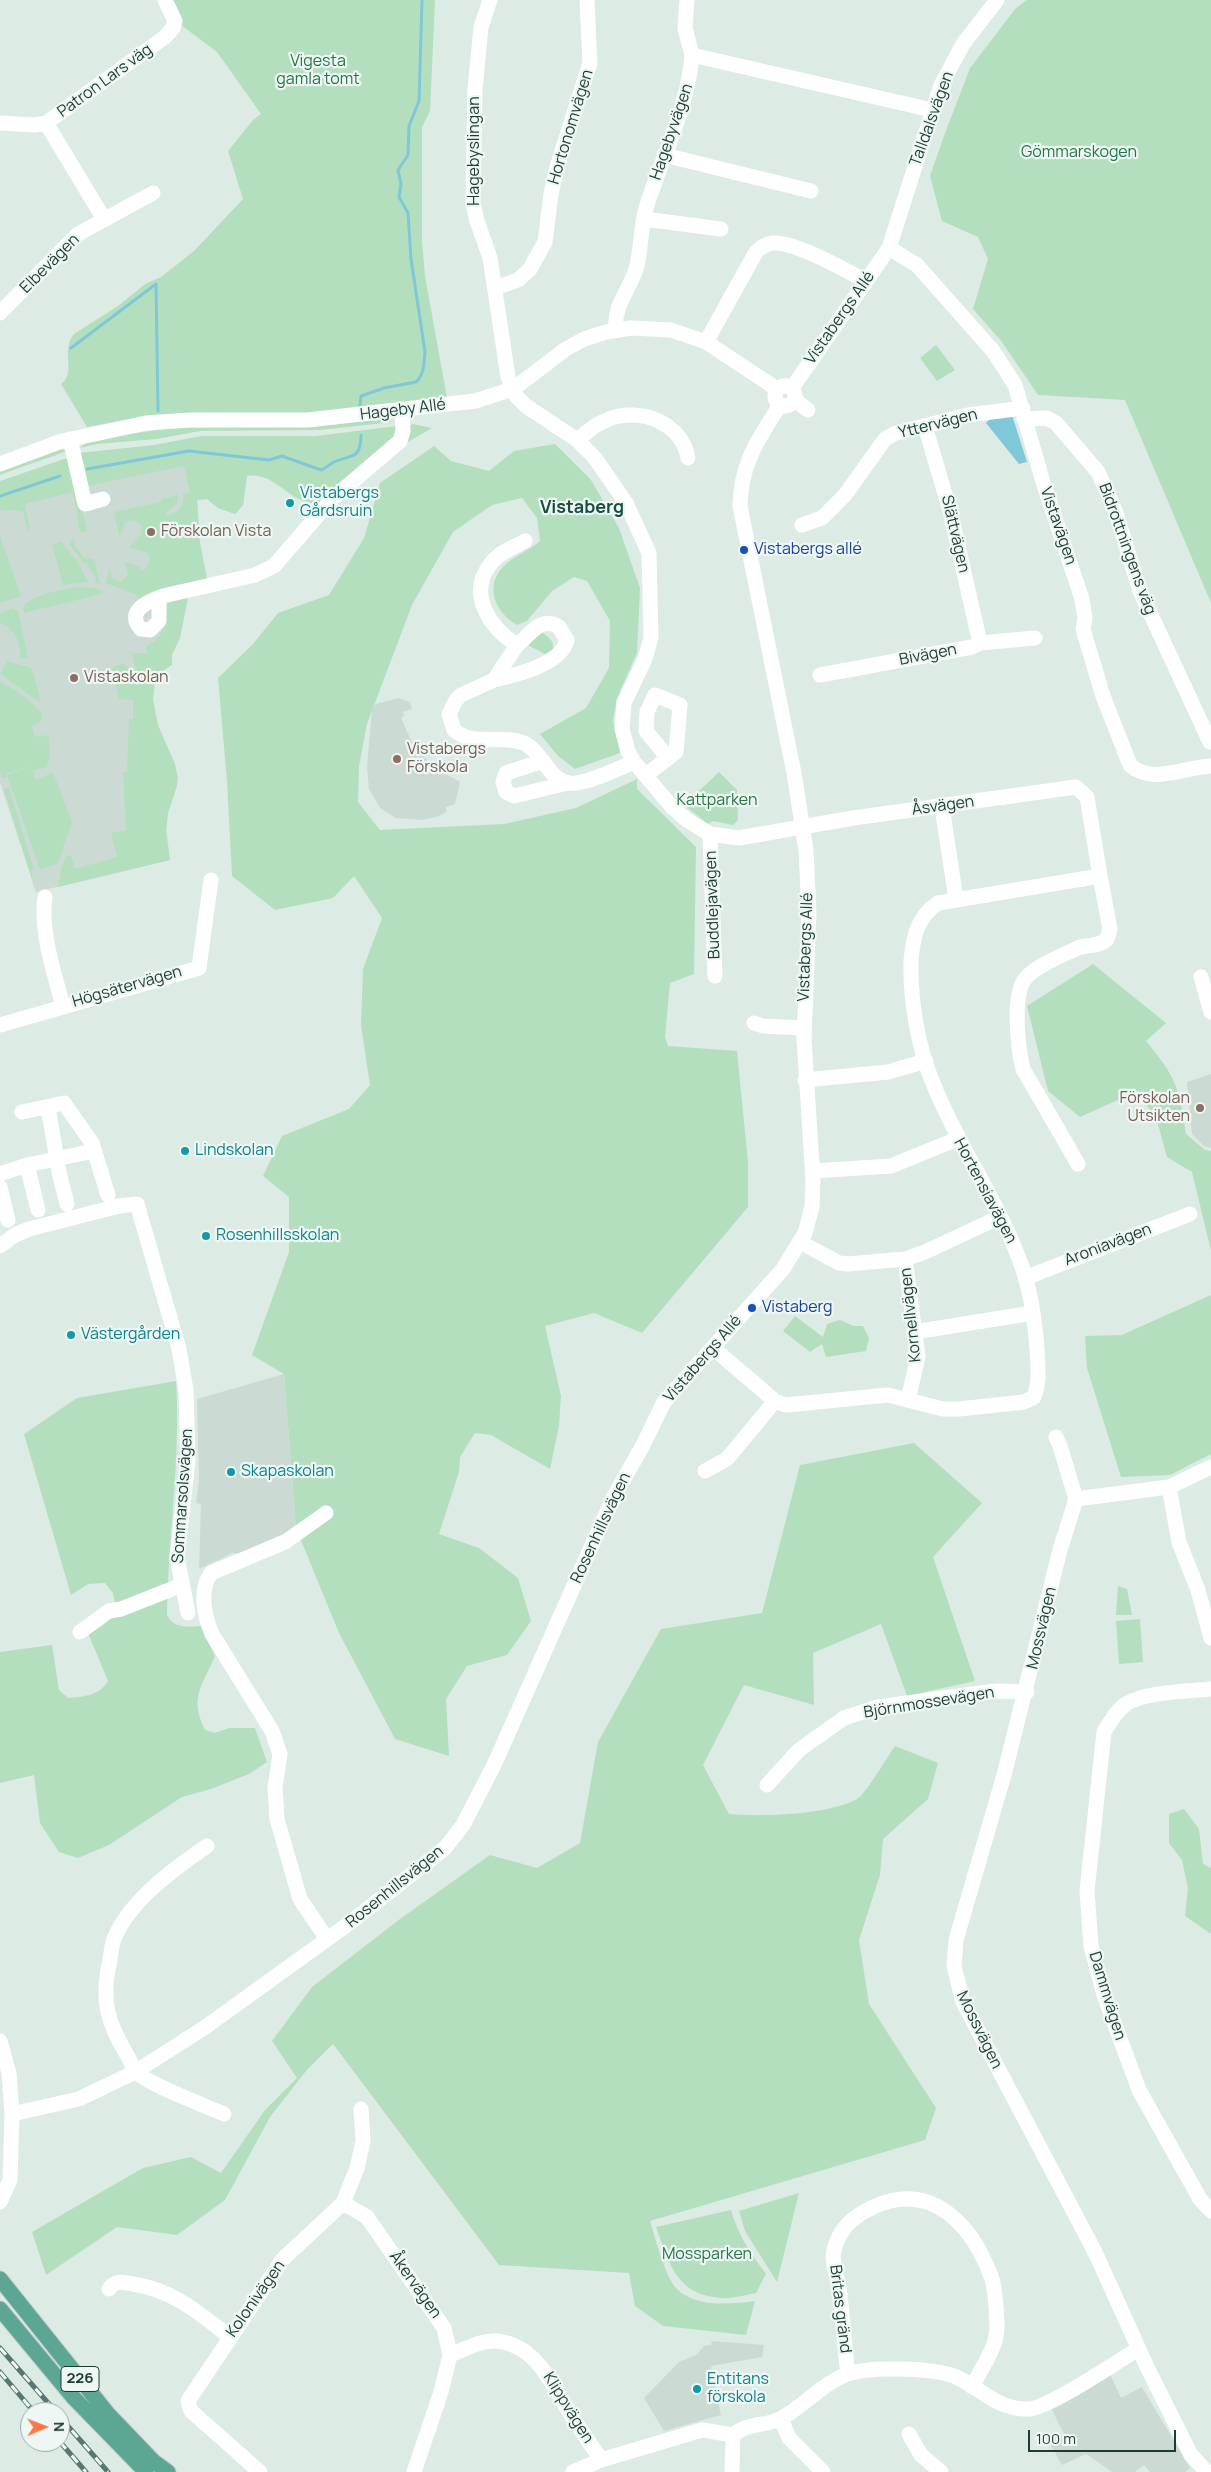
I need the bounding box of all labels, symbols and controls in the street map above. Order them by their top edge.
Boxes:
street label: Patron Lars väg [54,40,156,122]
park label: Vigesta gamla tomt [276,52,360,90]
street label: Hortonomvägen [544,67,598,187]
street label: Talldalsvägen [906,69,958,169]
street label: Hagebyvägen [647,81,697,183]
street label: Hagebyslingan [465,96,485,206]
park label: Gömmarskogen [1021,143,1137,163]
street label: Elbevägen [16,230,84,298]
street label: Vistabergs Allé [801,268,879,368]
street label: Hageby Allé [359,395,447,425]
street label: Yttervägen [897,405,979,443]
street label: Bidrottningens väg [1094,481,1160,617]
place label: Vistabergs Gårdsruin [300,484,379,522]
street label: Vistavägen [1036,485,1080,567]
street label: Slättvägen [937,493,973,575]
marker: Vistabergs Gårdsruin [284,497,296,509]
district label: Vistaberg [540,497,624,519]
place label: Förskolan Vista [161,522,271,542]
marker: Förskolan Vista [145,526,157,538]
place label: Vistabergs allé [754,540,862,560]
marker: Vistabergs allé [738,544,750,556]
street label: Bivägen [898,640,958,670]
place label: Vistaskolan [84,668,169,688]
marker: Vistaskolan [68,672,80,684]
place label: Vistabergs Förskola [407,740,486,778]
marker: Vistabergs Förskola [391,753,403,765]
park label: Kattparken [677,791,757,811]
street label: Åsvägen [911,792,975,820]
street label: Buddlejavägen [702,850,724,960]
street label: Vistabergs Allé [795,892,817,1002]
street label: Högsätervägen [70,962,184,1012]
place label: Förskolan Utsikten [1120,1089,1190,1127]
marker: Förskolan Utsikten [1194,1102,1206,1114]
street label: Hortensiavägen [949,1135,1021,1247]
place label: Lindskolan [195,1141,274,1161]
marker: Lindskolan [179,1145,191,1157]
street label: Aroniavägen [1062,1220,1154,1270]
place label: Rosenhillsskolan [216,1226,339,1246]
marker: Rosenhillsskolan [200,1230,212,1242]
street label: Kornellvägen [896,1267,926,1363]
place label: Vistaberg [762,1298,833,1318]
marker: Vistaberg [746,1302,758,1314]
street label: Vistabergs Allé [660,1312,746,1406]
place label: Västergården [81,1325,180,1345]
marker: Västergården [65,1329,77,1341]
street label: Sommarsolsvägen [169,1428,197,1564]
place label: Skapaskolan [241,1462,334,1482]
marker: Skapaskolan [225,1466,237,1478]
street label: Rosenhillsvägen [567,1470,635,1586]
street label: Mossvägen [1023,1585,1061,1671]
street label: Björnmossevägen [862,1683,996,1723]
street label: Rosenhillsvägen [342,1842,448,1932]
street label: Dammvägen [1084,1949,1130,2043]
street label: Mossvägen [952,1988,1006,2072]
park label: Mossparken [662,2245,752,2265]
street label: Åkervägen [385,2248,445,2322]
street label: Kolonivägen [223,2257,289,2341]
street label: Britas gränd [825,2264,855,2354]
road number: 226 [61,2366,99,2392]
street label: Klippvägen [539,2369,597,2447]
place label: Entitans förskola [707,2370,769,2408]
marker: Entitans förskola [691,2383,703,2395]
north arrow [20,2402,70,2452]
scale bar [1031,2420,1178,2452]
text: N [50,2422,69,2432]
text: 100 m [1036,2428,1076,2449]

